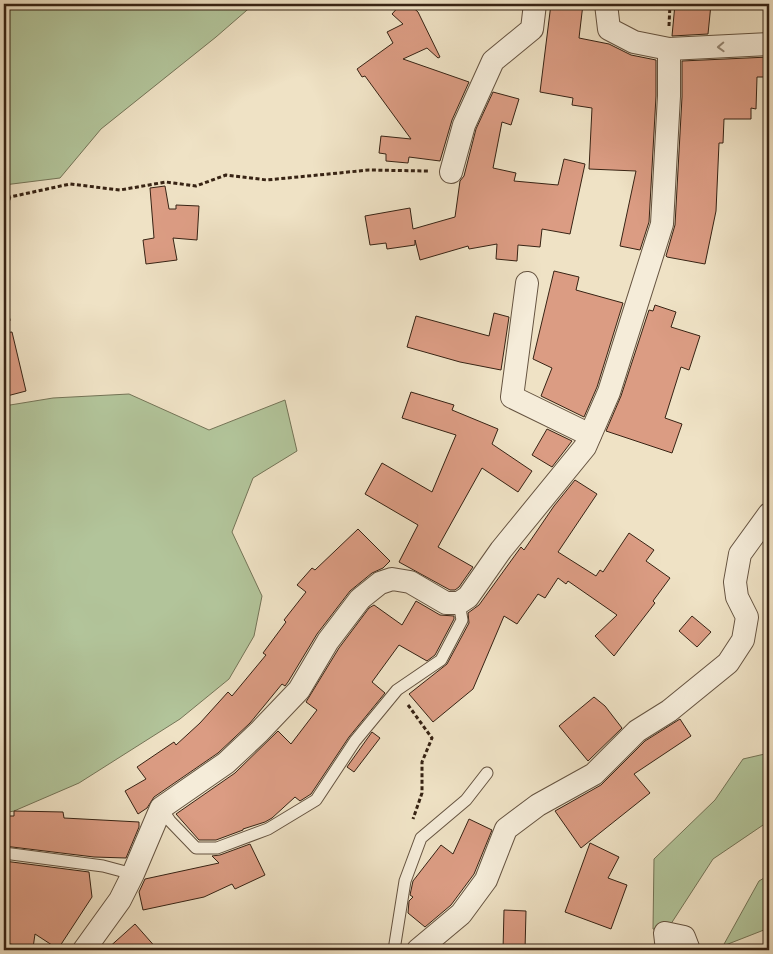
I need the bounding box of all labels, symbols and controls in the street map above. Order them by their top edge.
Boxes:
one-way arrow [716,42,724,52]

